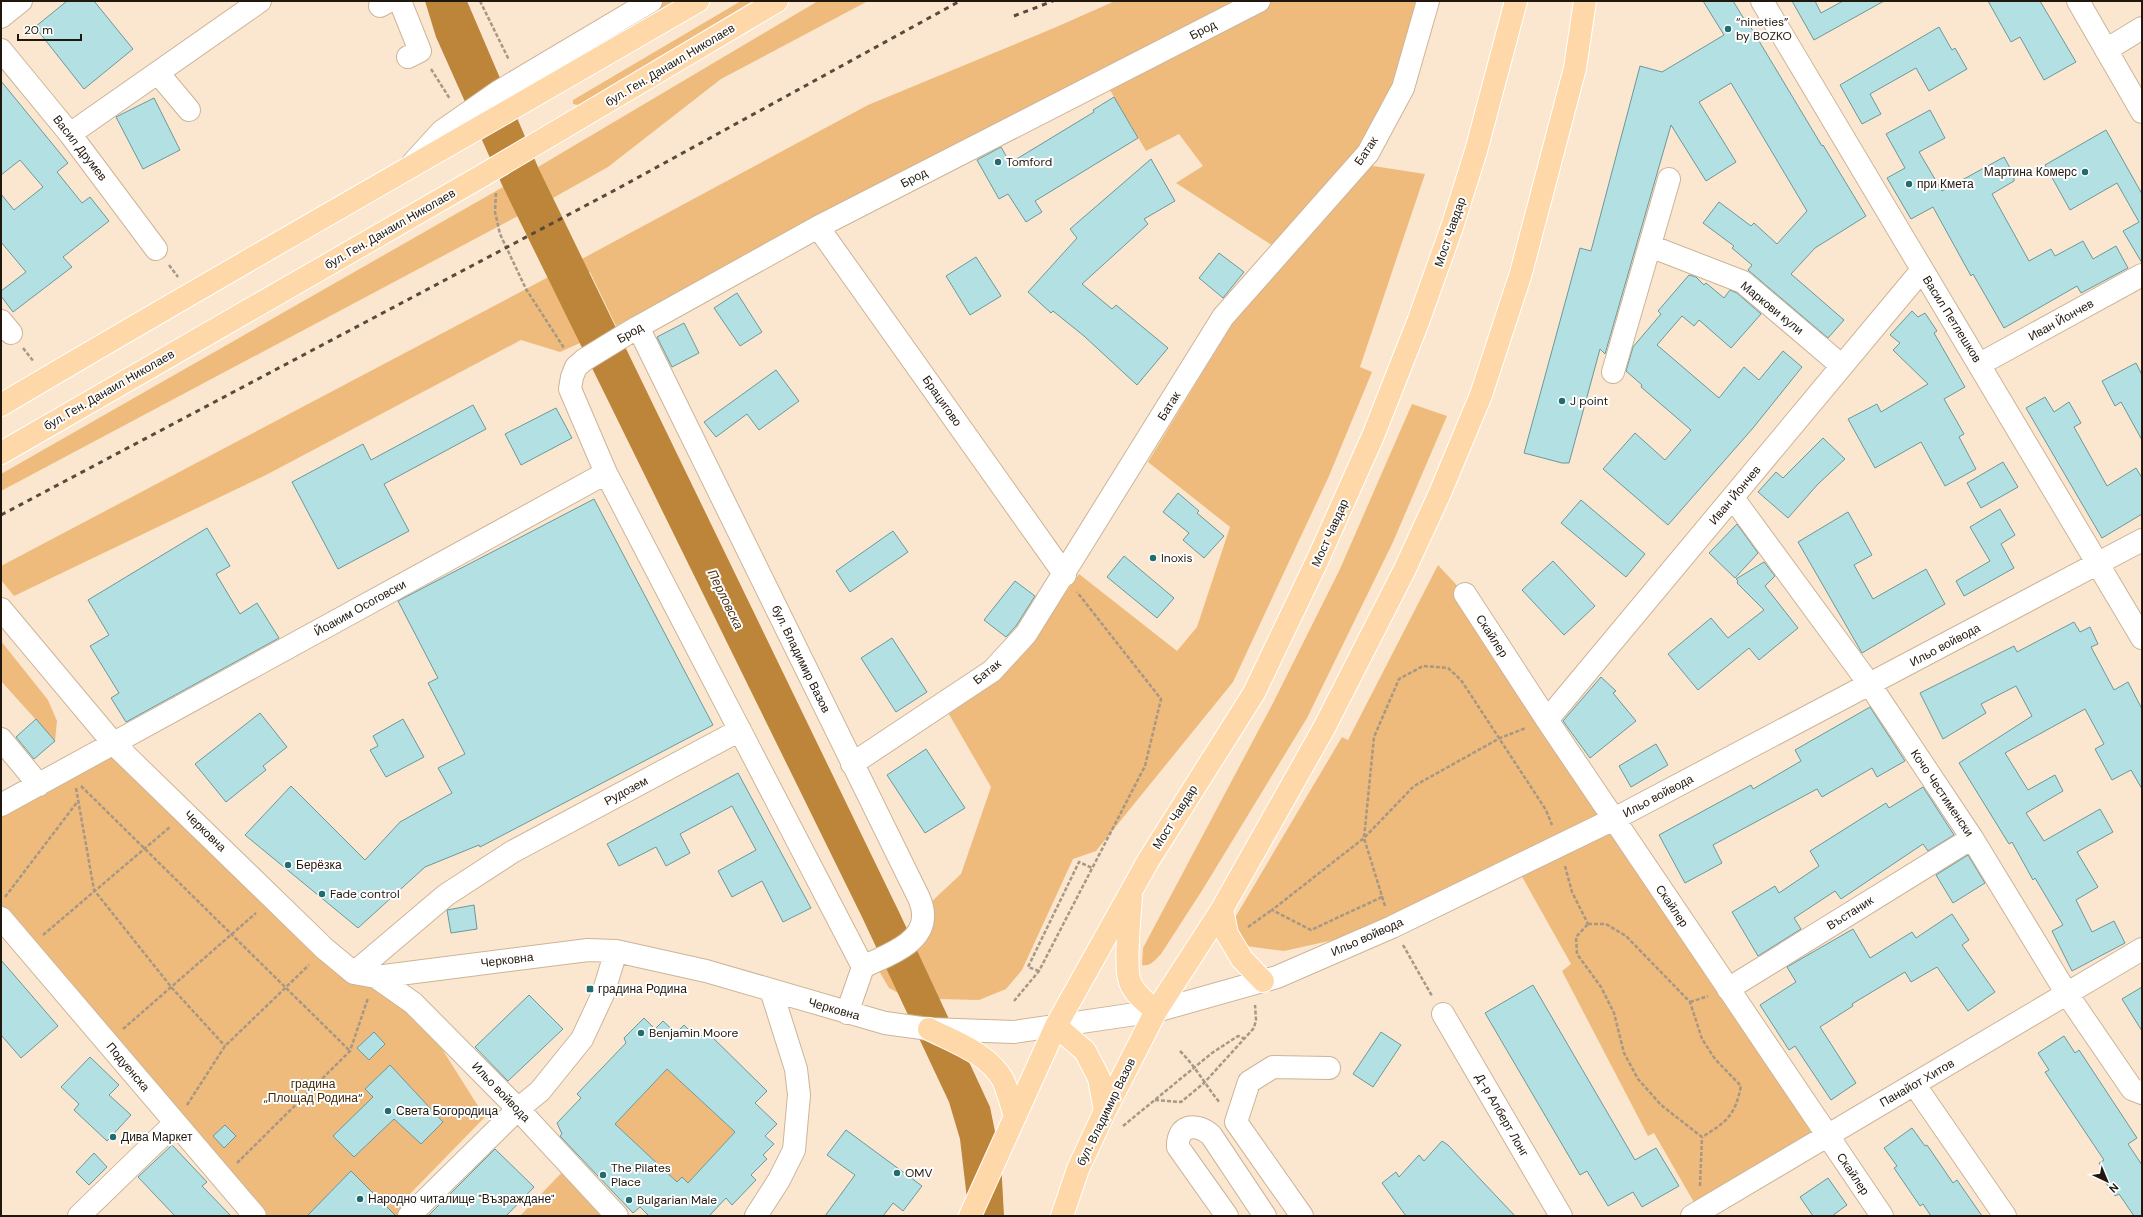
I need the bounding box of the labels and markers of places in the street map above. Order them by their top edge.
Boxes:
place label: “nineties” by BOZKO [1736,14,1792,44]
marker: “nineties” by BOZKO [1723,24,1733,34]
place label: Tomford [1006,154,1052,170]
marker: Tomford [993,157,1003,167]
place label: Мартина Комерс [1984,164,2077,180]
marker: Мартина Комерс [2080,167,2090,177]
place label: при Кмета [1917,176,1974,192]
marker: при Кмета [1904,179,1914,189]
place label: J point [1570,393,1609,409]
marker: J point [1557,396,1567,406]
place label: Inoxis [1161,550,1192,566]
marker: Inoxis [1148,553,1158,563]
place label: Берёзка [296,857,342,873]
marker: Берёзка [283,860,293,870]
place label: Fade control [330,886,400,902]
marker: Fade control [317,889,327,899]
place label: градина Родина [598,981,687,997]
marker: градина Родина [585,984,595,994]
place label: Benjamin Moore [649,1025,739,1041]
marker: Benjamin Moore [636,1028,646,1038]
place label: Света Богородица [396,1103,498,1119]
marker: Света Богородица [383,1106,393,1116]
place label: Дива Маркет [121,1129,193,1145]
marker: Дива Маркет [108,1132,118,1142]
place label: The Pilates Place [611,1160,671,1190]
place label: OMV [905,1165,932,1181]
marker: OMV [892,1168,902,1178]
marker: The Pilates Place [598,1170,608,1180]
place label: Народно читалище "Възраждане" [368,1191,555,1207]
place label: Bulgarian Male [637,1192,717,1208]
marker: Народно читалище "Възраждане" [355,1194,365,1204]
marker: Bulgarian Male [624,1195,634,1205]

